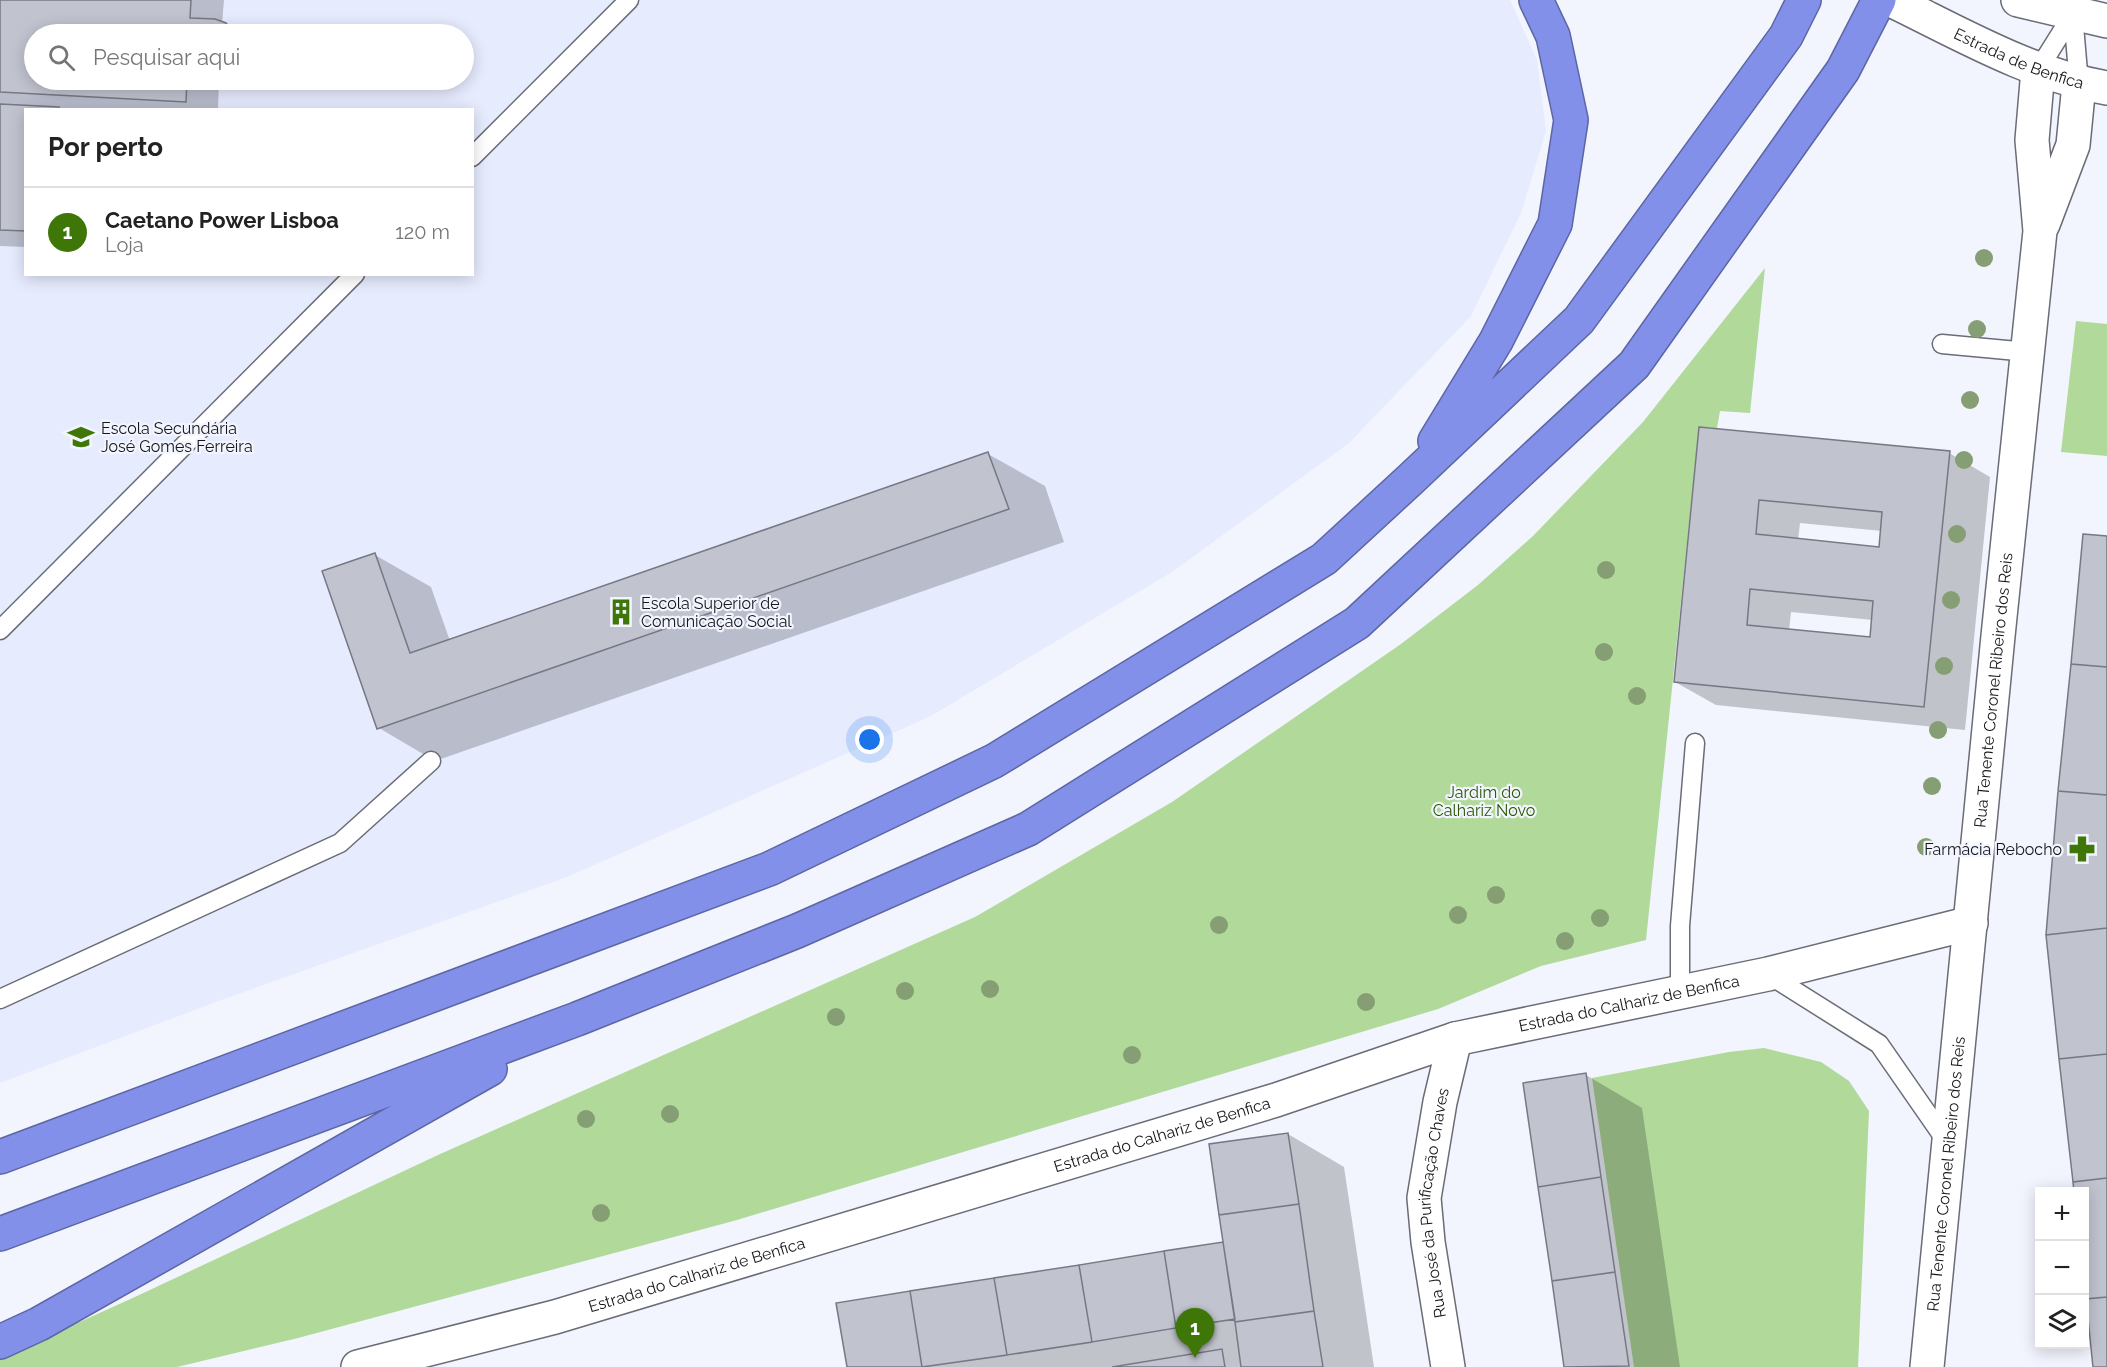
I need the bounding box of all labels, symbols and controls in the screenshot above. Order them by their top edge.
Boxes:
search box [24,24,474,90]
street label: Estrada de Benfica [1951,24,2086,93]
icon: search [45,41,78,74]
text: Pesquisar aqui [93,44,240,70]
text: Por perto [48,132,163,162]
text: Caetano Power Lisboa [105,207,339,233]
text: 1 [63,220,72,244]
text: 120 m [395,220,450,244]
text: Loja [105,233,144,257]
place label: Escola Secundária José Gomes Ferreira [101,419,253,456]
school or university icon: Escola Secundária José Gomes Ferreira [66,422,96,452]
street label: Rua Tenente Coronel Ribeiro dos Reis [1970,552,2017,829]
place label: Escola Superior de Comunicação Social [641,594,792,631]
building icon: Escola Superior de Comunicação Social [606,597,636,627]
your location [855,725,884,754]
park label: Jardim do Calhariz Novo [1433,783,1535,820]
pharmacy icon: Farmácia Rebocho [2067,834,2097,864]
place label: Farmácia Rebocho [1924,840,2062,859]
street label: Estrada do Calhariz de Benfica [1517,971,1741,1036]
street label: Rua Tenente Coronel Ribeiro dos Reis [1923,1035,1969,1312]
street label: Rua José da Purificação Chaves [1415,1086,1453,1319]
street label: Estrada do Calhariz de Benfica [1051,1093,1273,1176]
map controls [2035,1187,2089,1349]
button: + [2035,1187,2089,1241]
street label: Estrada do Calhariz de Benfica [586,1233,807,1316]
button: − [2035,1241,2089,1295]
button: layers [2035,1295,2089,1349]
pin: 1 [1176,1308,1214,1358]

